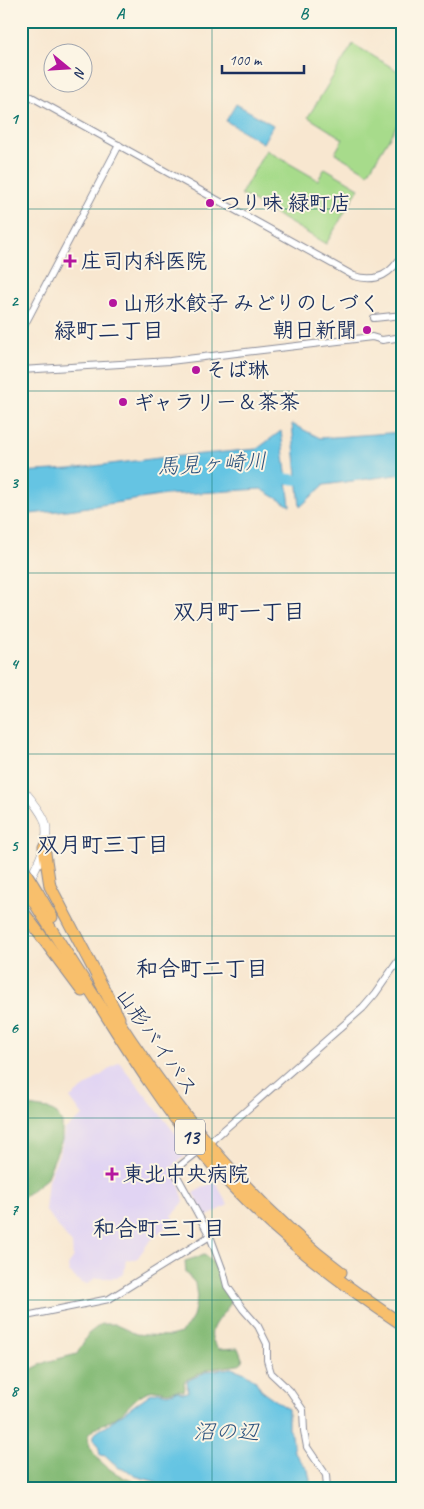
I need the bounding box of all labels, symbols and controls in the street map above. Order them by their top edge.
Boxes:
text: A [116,4,126,24]
text: B [300,4,310,24]
north arrow [42,42,92,92]
scale bar [222,42,304,74]
text: 100 m [229,51,263,70]
text: N [70,65,89,81]
text: 1 [10,109,19,129]
place label: つり味 緑町店 [220,190,351,216]
marker: つり味 緑町店 [204,197,216,209]
place label: 庄司内科医院 [81,248,207,274]
marker: 庄司内科医院 [63,254,77,268]
place label: 山形水餃子 みどりのしづく [123,290,380,316]
text: 2 [10,291,19,311]
marker: 山形水餃子 みどりのしづく [107,297,119,309]
district label: 緑町二丁目 [54,317,164,345]
place label: 朝日新聞 [273,317,357,343]
marker: 朝日新聞 [361,324,373,336]
place label: そば琳 [206,357,269,383]
marker: そば琳 [190,364,202,376]
place label: ギャラリー＆茶茶 [133,389,300,415]
marker: ギャラリー＆茶茶 [117,396,129,408]
water label: 馬見ヶ崎川 [156,447,268,481]
text: 3 [10,473,19,493]
district label: 双月町一丁目 [173,598,305,626]
text: 4 [10,654,19,674]
district label: 双月町三丁目 [37,831,169,859]
text: 5 [11,836,20,856]
district label: 和合町二丁目 [136,955,268,983]
street label: 山形バイパス [110,983,204,1101]
text: 6 [10,1018,19,1038]
road number: 13 [175,1120,205,1154]
place label: 東北中央病院 [123,1161,249,1187]
marker: 東北中央病院 [105,1167,119,1181]
text: 7 [10,1200,19,1220]
district label: 和合町三丁目 [93,1215,225,1243]
text: 8 [10,1381,19,1401]
water label: 沼の辺 [193,1418,260,1446]

